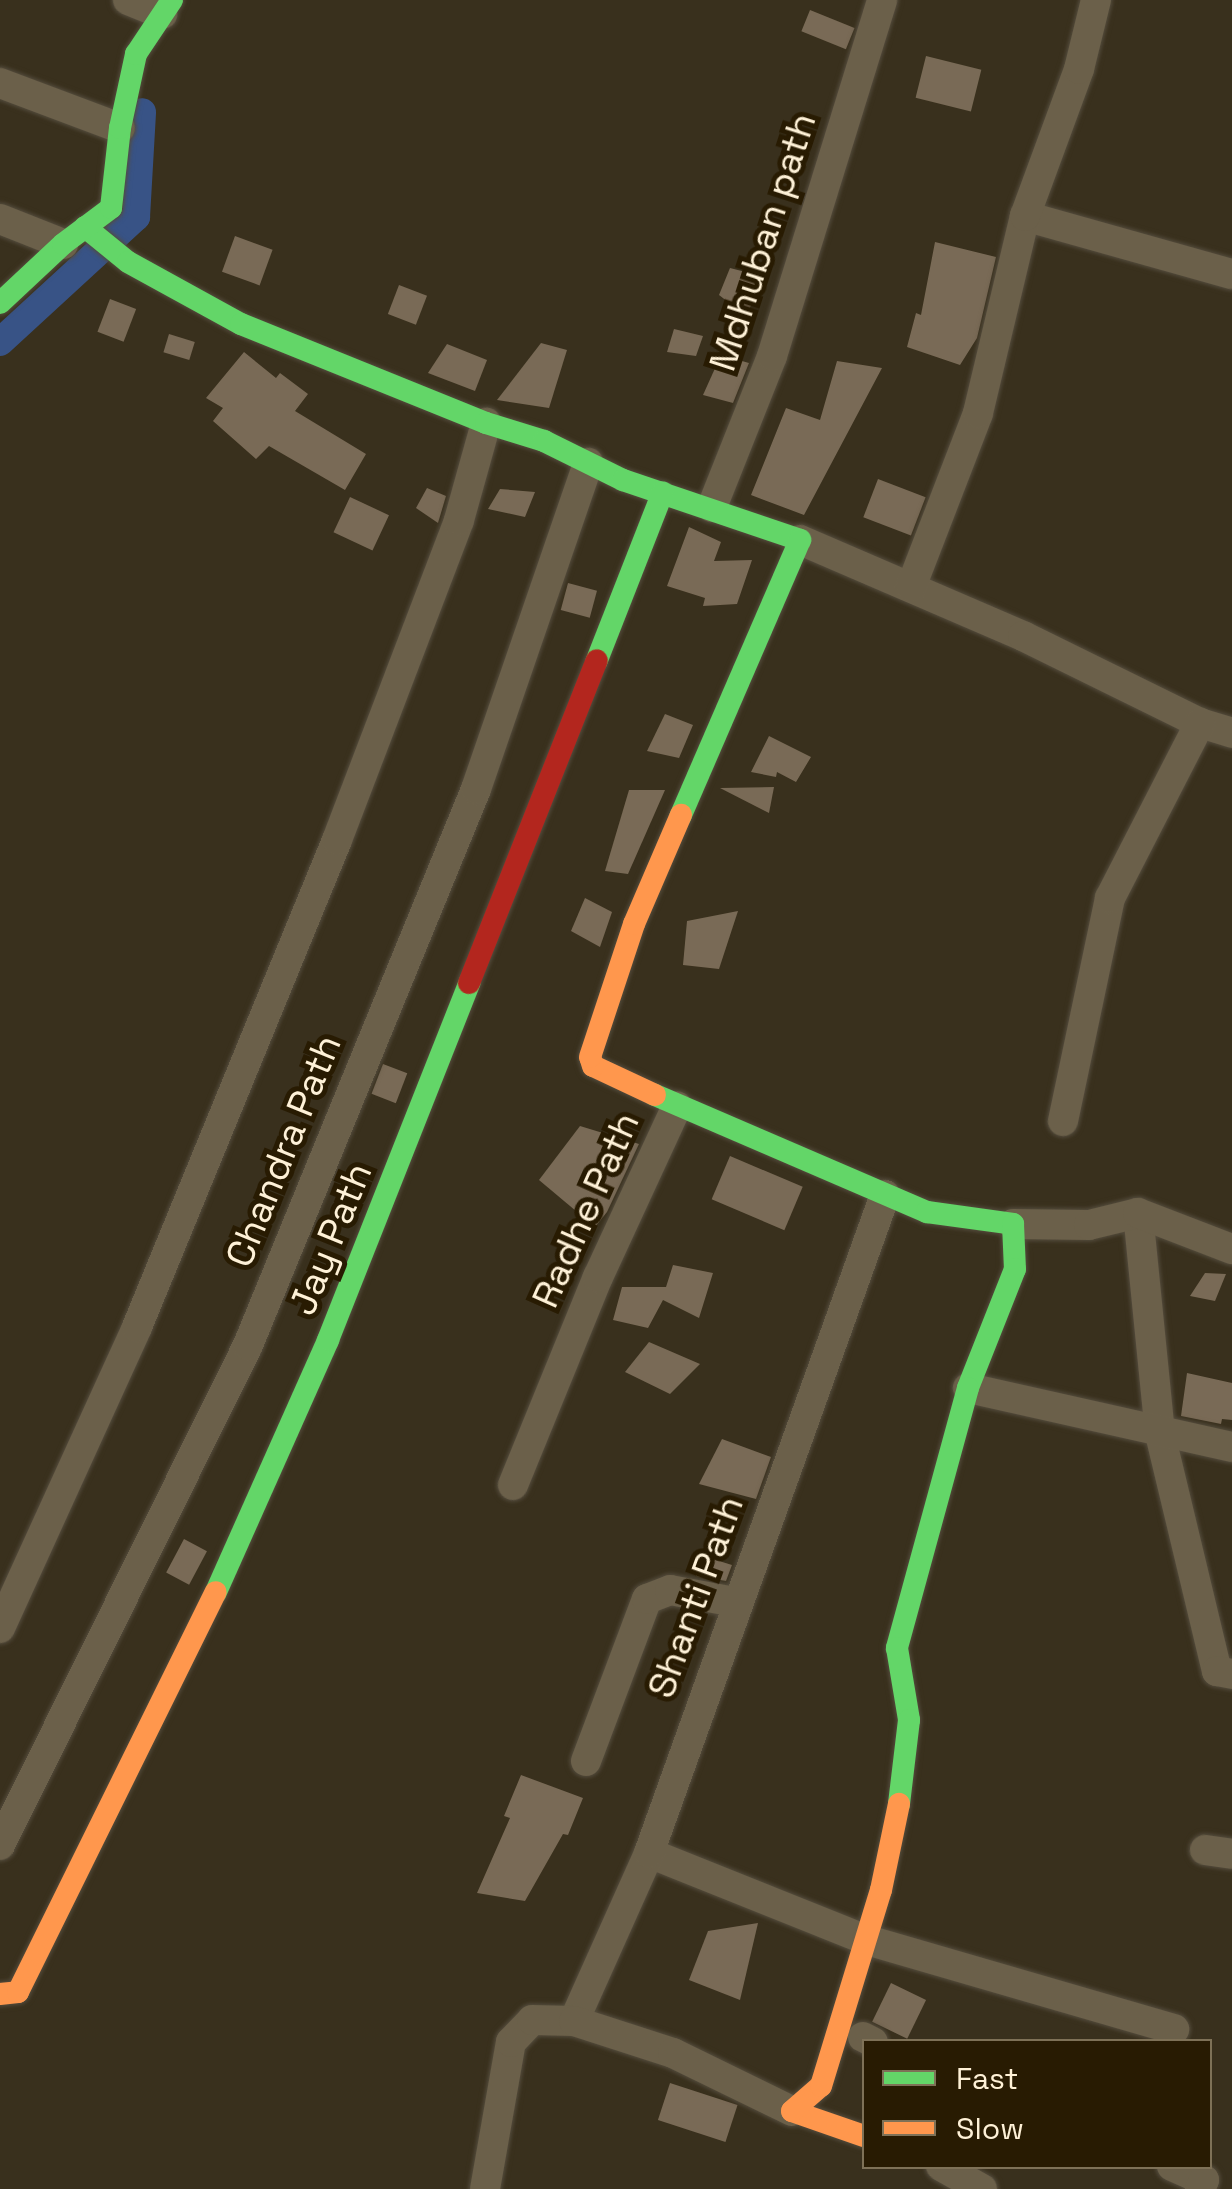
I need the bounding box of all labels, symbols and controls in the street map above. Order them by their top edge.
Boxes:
street label: Mdhuban path [700,107,826,377]
street label: Chandra Path [217,1028,351,1274]
street label: Radhe Path [523,1105,649,1315]
street label: Jay Path [280,1156,382,1322]
street label: Shanti Path [638,1490,754,1704]
legend [862,2039,1212,2169]
text: Fast [956,2059,1018,2098]
text: Slow [956,2109,1024,2148]

